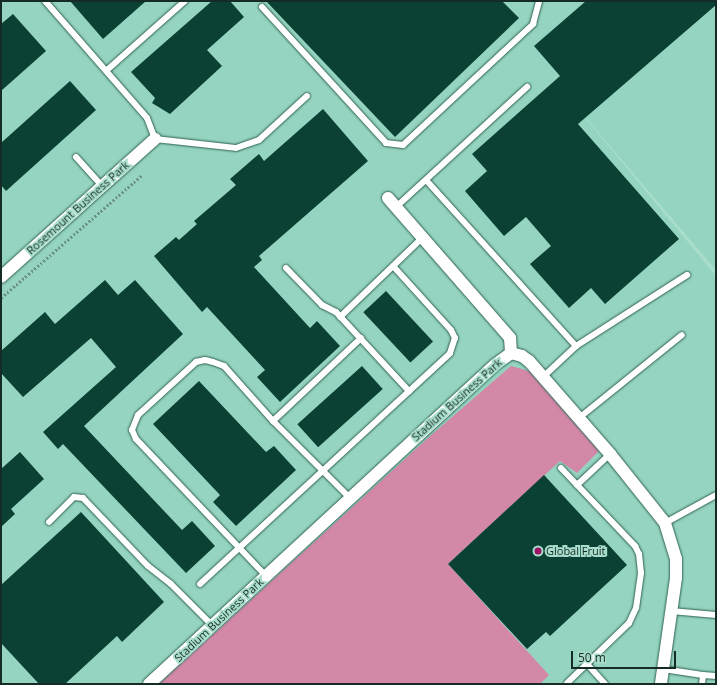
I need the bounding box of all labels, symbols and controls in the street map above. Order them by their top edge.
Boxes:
street label: Rosemount Business Park [24,159,132,257]
street label: Stadium Business Park [409,356,505,444]
place label: Global Fruit [546,544,605,558]
marker: Global Fruit [533,546,543,556]
street label: Stadium Business Park [172,575,266,665]
scale bar [573,643,678,669]
text: 50 m [578,649,606,666]

